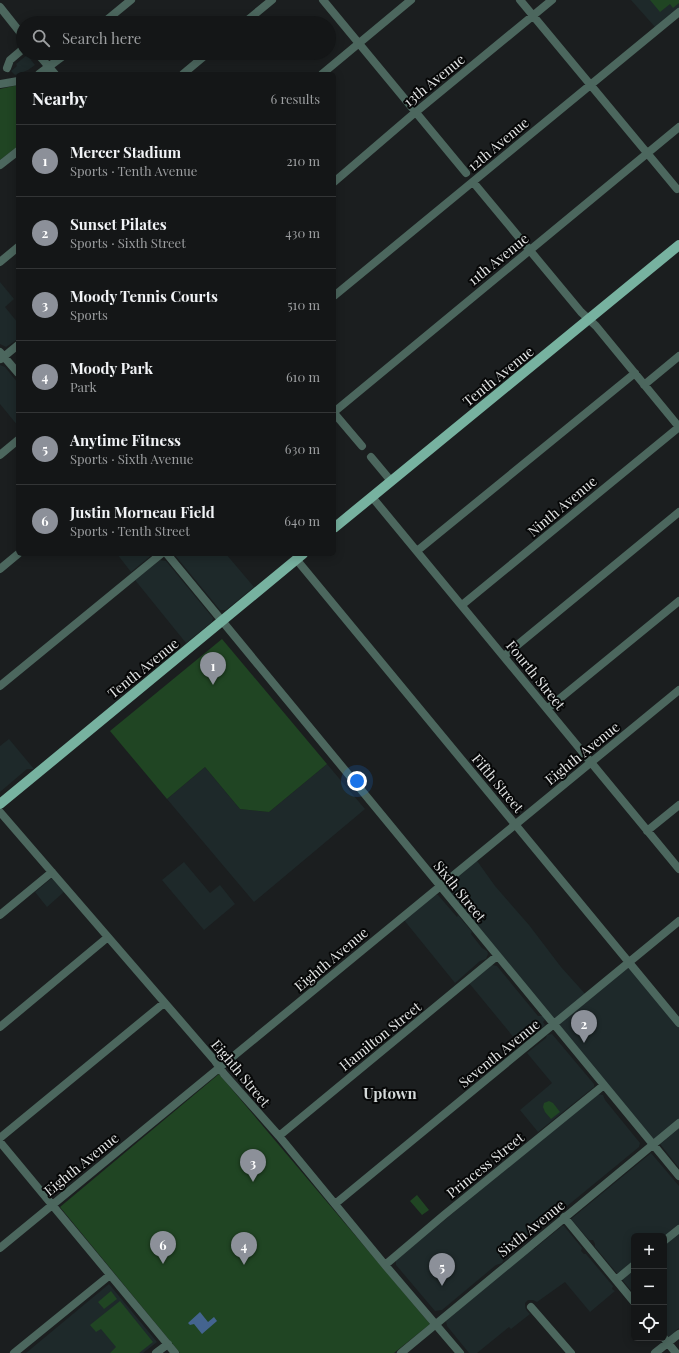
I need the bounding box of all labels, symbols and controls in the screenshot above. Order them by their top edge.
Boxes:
search box [16,16,336,60]
icon: search [30,27,52,49]
text: Search here [62,28,141,48]
street label: 13th Avenue [399,49,469,111]
text: Nearby [32,87,87,109]
text: 6 results [270,90,320,107]
street label: 12th Avenue [463,113,533,175]
text: Mercer Stadium [70,142,181,162]
text: 1 [43,152,47,169]
text: 210 m [286,152,320,169]
text: Sports · Tenth Avenue [70,162,197,179]
text: Sunset Pilates [70,214,167,234]
text: 2 [42,224,48,241]
text: 430 m [285,224,320,241]
street label: 11th Avenue [464,229,532,289]
text: Sports · Sixth Street [70,234,186,251]
text: Moody Tennis Courts [70,286,218,306]
text: 3 [42,296,48,313]
text: 510 m [287,296,320,313]
text: Sports [70,306,108,323]
street label: Tenth Avenue [459,342,537,410]
text: Moody Park [70,358,153,378]
text: 4 [42,368,48,385]
text: 610 m [286,368,320,385]
text: Park [70,378,97,395]
text: Anytime Fitness [70,430,181,450]
text: 5 [42,440,48,457]
text: 630 m [285,440,320,457]
text: Sports · Sixth Avenue [70,450,193,467]
street label: Ninth Avenue [524,472,600,540]
text: Justin Morneau Field [70,502,215,522]
text: 6 [41,512,49,529]
text: 640 m [284,512,320,529]
text: Sports · Tenth Street [70,522,190,539]
street label: Tenth Avenue [104,634,182,702]
street label: Fourth Street [502,636,570,714]
pin: 1 [200,652,226,685]
street label: Eighth Avenue [541,717,623,789]
street label: Fifth Street [468,750,529,817]
your location [347,771,367,791]
street label: Sixth Street [430,857,491,926]
street label: Eighth Avenue [290,923,372,995]
street label: Hamilton Street [335,996,426,1075]
pin: 2 [571,1010,597,1043]
street label: Seventh Avenue [454,1014,544,1092]
street label: Eighth Street [207,1035,275,1112]
district label: Uptown [363,1083,418,1103]
street label: Princess Street [442,1127,528,1202]
street label: Eighth Avenue [40,1128,122,1200]
pin: 3 [240,1149,266,1182]
street label: Sixth Avenue [493,1195,569,1261]
pin: 6 [150,1231,176,1264]
pin: 4 [231,1232,257,1265]
map controls [631,1233,667,1341]
button: + [631,1233,667,1269]
pin: 5 [429,1253,455,1286]
button: − [631,1269,667,1305]
button: locate [631,1305,667,1341]

